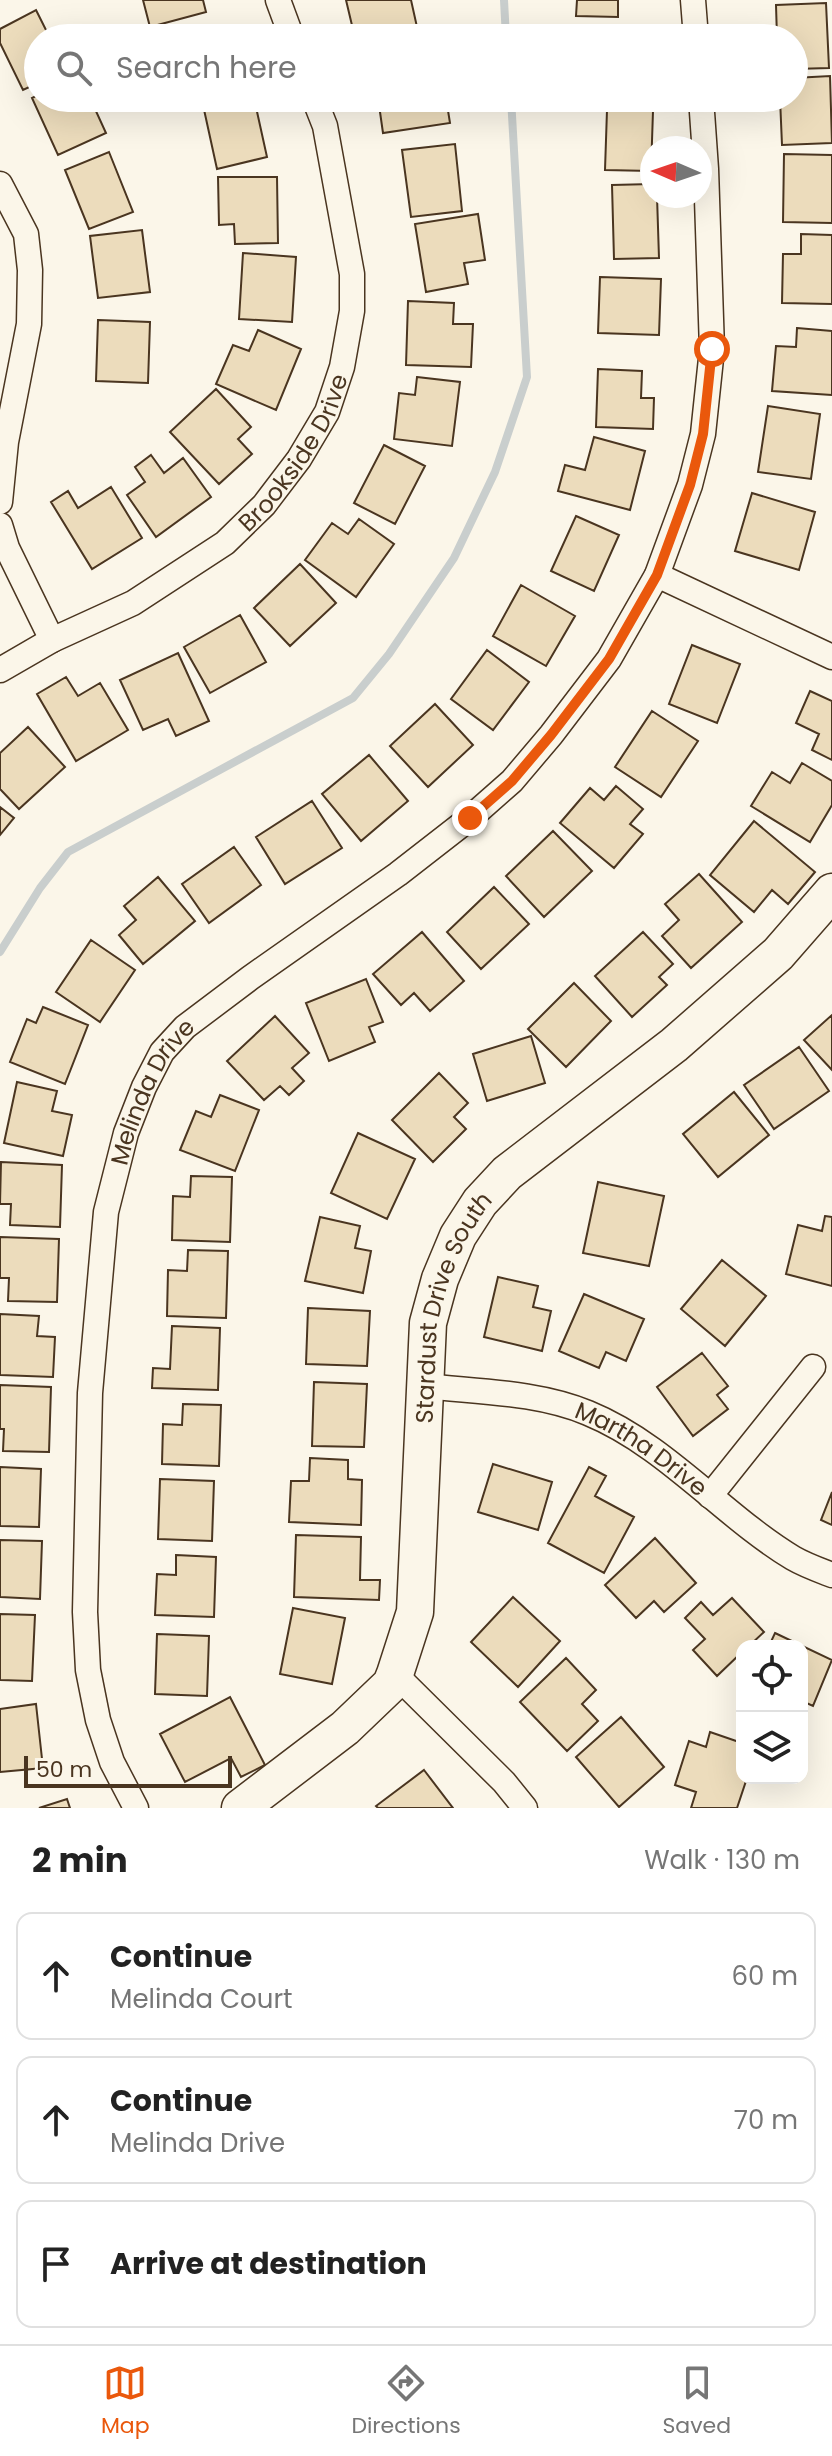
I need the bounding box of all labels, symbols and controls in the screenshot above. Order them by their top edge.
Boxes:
search box [24,24,808,112]
icon: search [52,46,96,90]
text: Search here [116,46,297,89]
north arrow [640,136,712,208]
route start [694,331,730,367]
street label: Brookside Drive [230,369,355,538]
route end [452,800,488,836]
street label: Melinda Drive [102,1011,202,1168]
street label: Stardust Drive South [407,1184,499,1424]
street label: Martha Drive [570,1393,715,1503]
map controls [736,1640,808,1784]
button: locate [736,1640,808,1712]
button: layers [736,1712,808,1784]
scale bar [24,1752,232,1788]
text: 50 m [36,1754,92,1785]
text: 2 min [32,1836,128,1884]
text: Walk · 130 m [644,1842,800,1878]
text: Continue [110,1935,252,1978]
icon: ahead [34,1954,78,1998]
text: 60 m [731,1958,798,1994]
text: Melinda Court [110,1981,293,2017]
text: Continue [110,2079,252,2122]
icon: ahead [34,2098,78,2142]
text: 70 m [734,2102,798,2138]
text: Melinda Drive [110,2125,285,2161]
icon: arrive [34,2242,78,2286]
text: Arrive at destination [110,2242,427,2285]
tab: Map [101,2361,150,2442]
tab: Directions [351,2361,461,2442]
tab: Saved [662,2361,731,2442]

